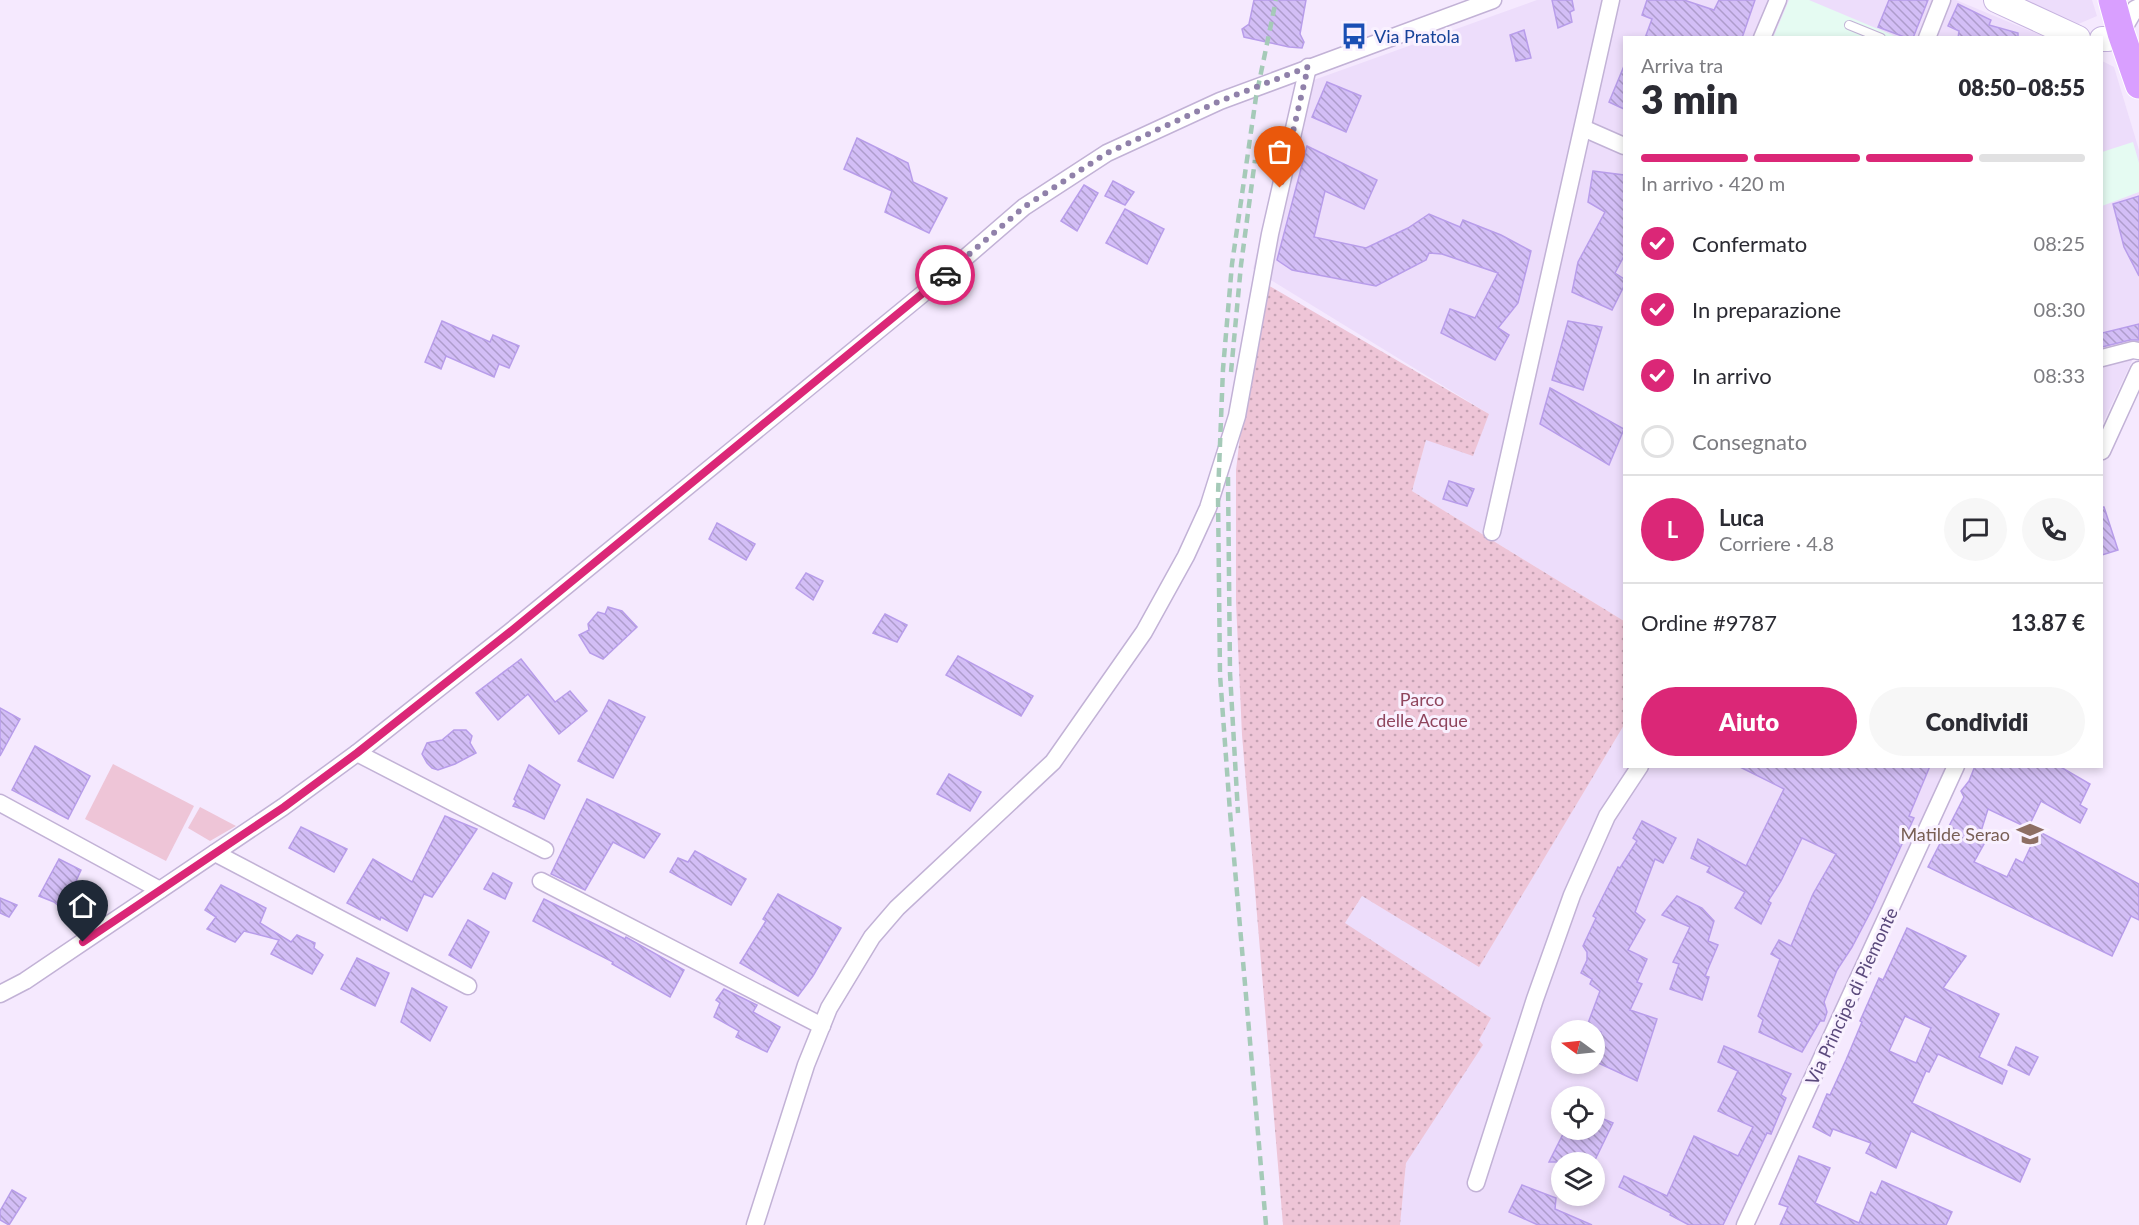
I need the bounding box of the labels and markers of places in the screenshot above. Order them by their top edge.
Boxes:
bus stop icon: Via Pratola [1339,21,1369,51]
place label: Via Pratola [1374,25,1460,47]
pin [1254,126,1305,188]
school or university icon: Matilde Serao [2015,819,2045,849]
place label: Matilde Serao [1900,823,2010,845]
pin [57,880,108,942]

